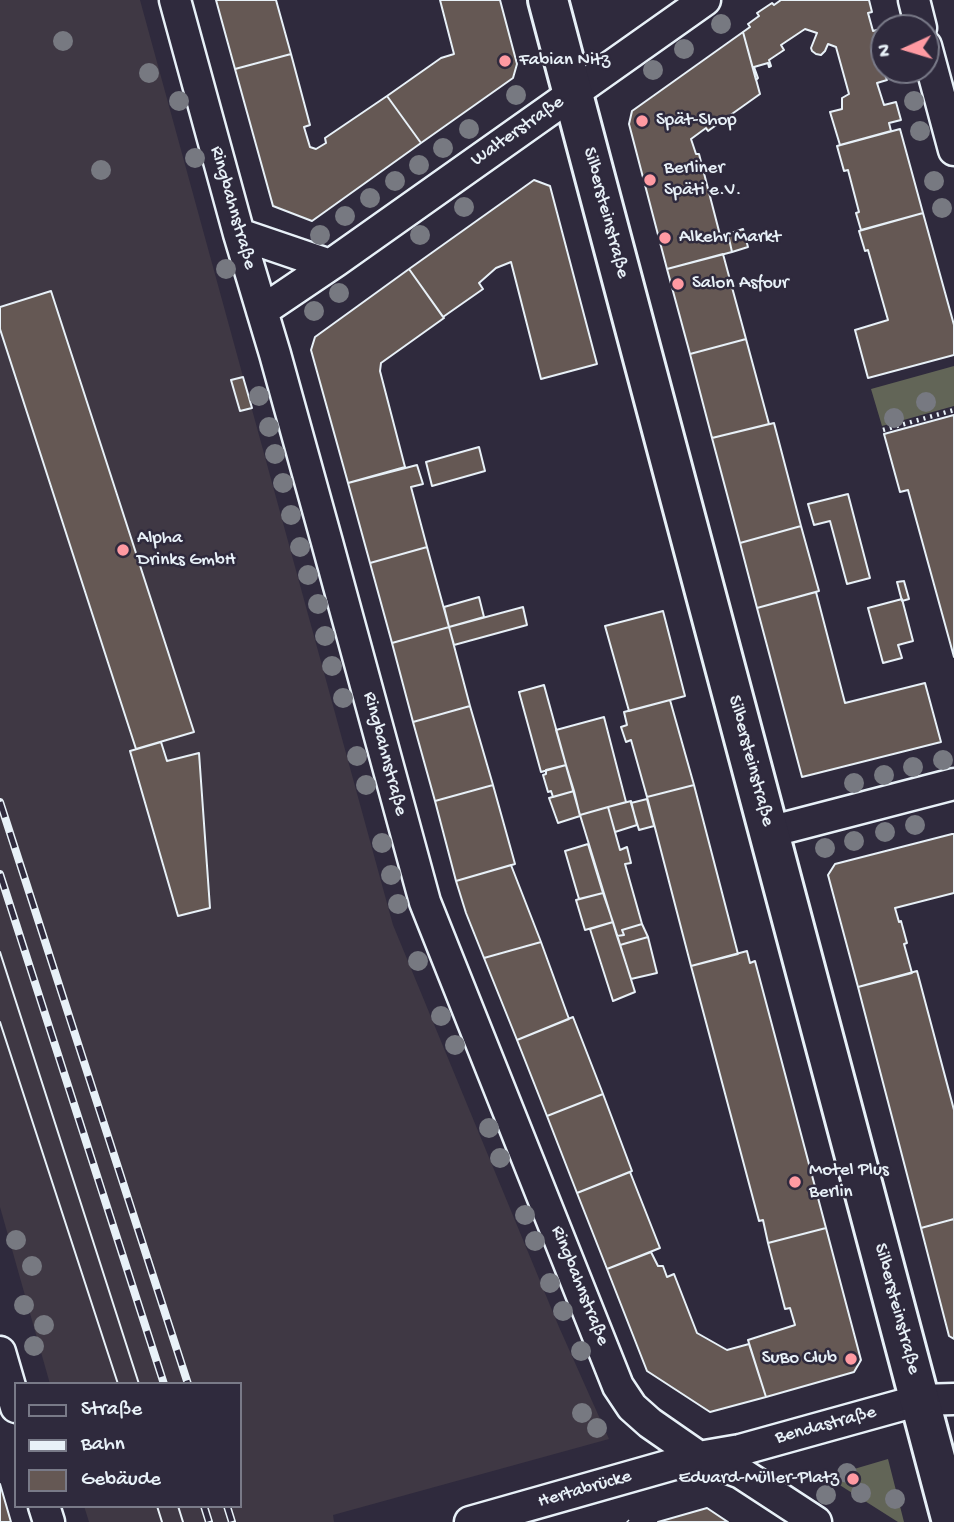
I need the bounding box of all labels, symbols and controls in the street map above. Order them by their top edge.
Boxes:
north arrow [870,14,940,84]
text: N [874,43,897,57]
place label: Fabian Nitz [519,50,610,72]
marker: Fabian Nitz [497,53,513,69]
street label: Walterstraße [467,92,569,172]
place label: Spät-Shop [656,110,737,132]
marker: Spät-Shop [634,113,650,129]
street label: Ringbahnstraße [204,144,260,272]
street label: Silbersteinstraße [577,145,633,281]
place label: Berliner Späti e.V. [664,158,741,202]
marker: Berliner Späti e.V. [642,172,658,188]
place label: Alkehr Markt [679,227,781,249]
marker: Alkehr Markt [657,230,673,246]
place label: Salon Asfour [692,273,788,295]
marker: Salon Asfour [670,276,686,292]
place label: Alpha Drinks GmbH [137,528,236,572]
marker: Alpha Drinks GmbH [115,542,131,558]
street label: Ringbahnstraße [357,690,411,818]
street label: Silbersteinstraße [722,693,778,829]
place label: Motel Plus Berlin [809,1160,889,1204]
marker: Motel Plus Berlin [787,1174,803,1190]
street label: Ringbahnstraße [545,1223,613,1349]
street label: Silbersteinstraße [868,1241,924,1377]
place label: SuBo Club [762,1348,837,1370]
marker: SuBo Club [843,1351,859,1367]
legend [14,1382,242,1508]
text: Straße [81,1398,142,1423]
street label: Bendastraße [773,1402,879,1450]
text: Bahn [81,1433,125,1458]
street label: Hertabrücke [536,1466,634,1514]
text: Gebäude [81,1468,161,1493]
place label: Eduard-Müller-Platz [678,1468,839,1490]
marker: Eduard-Müller-Platz [845,1471,861,1487]

